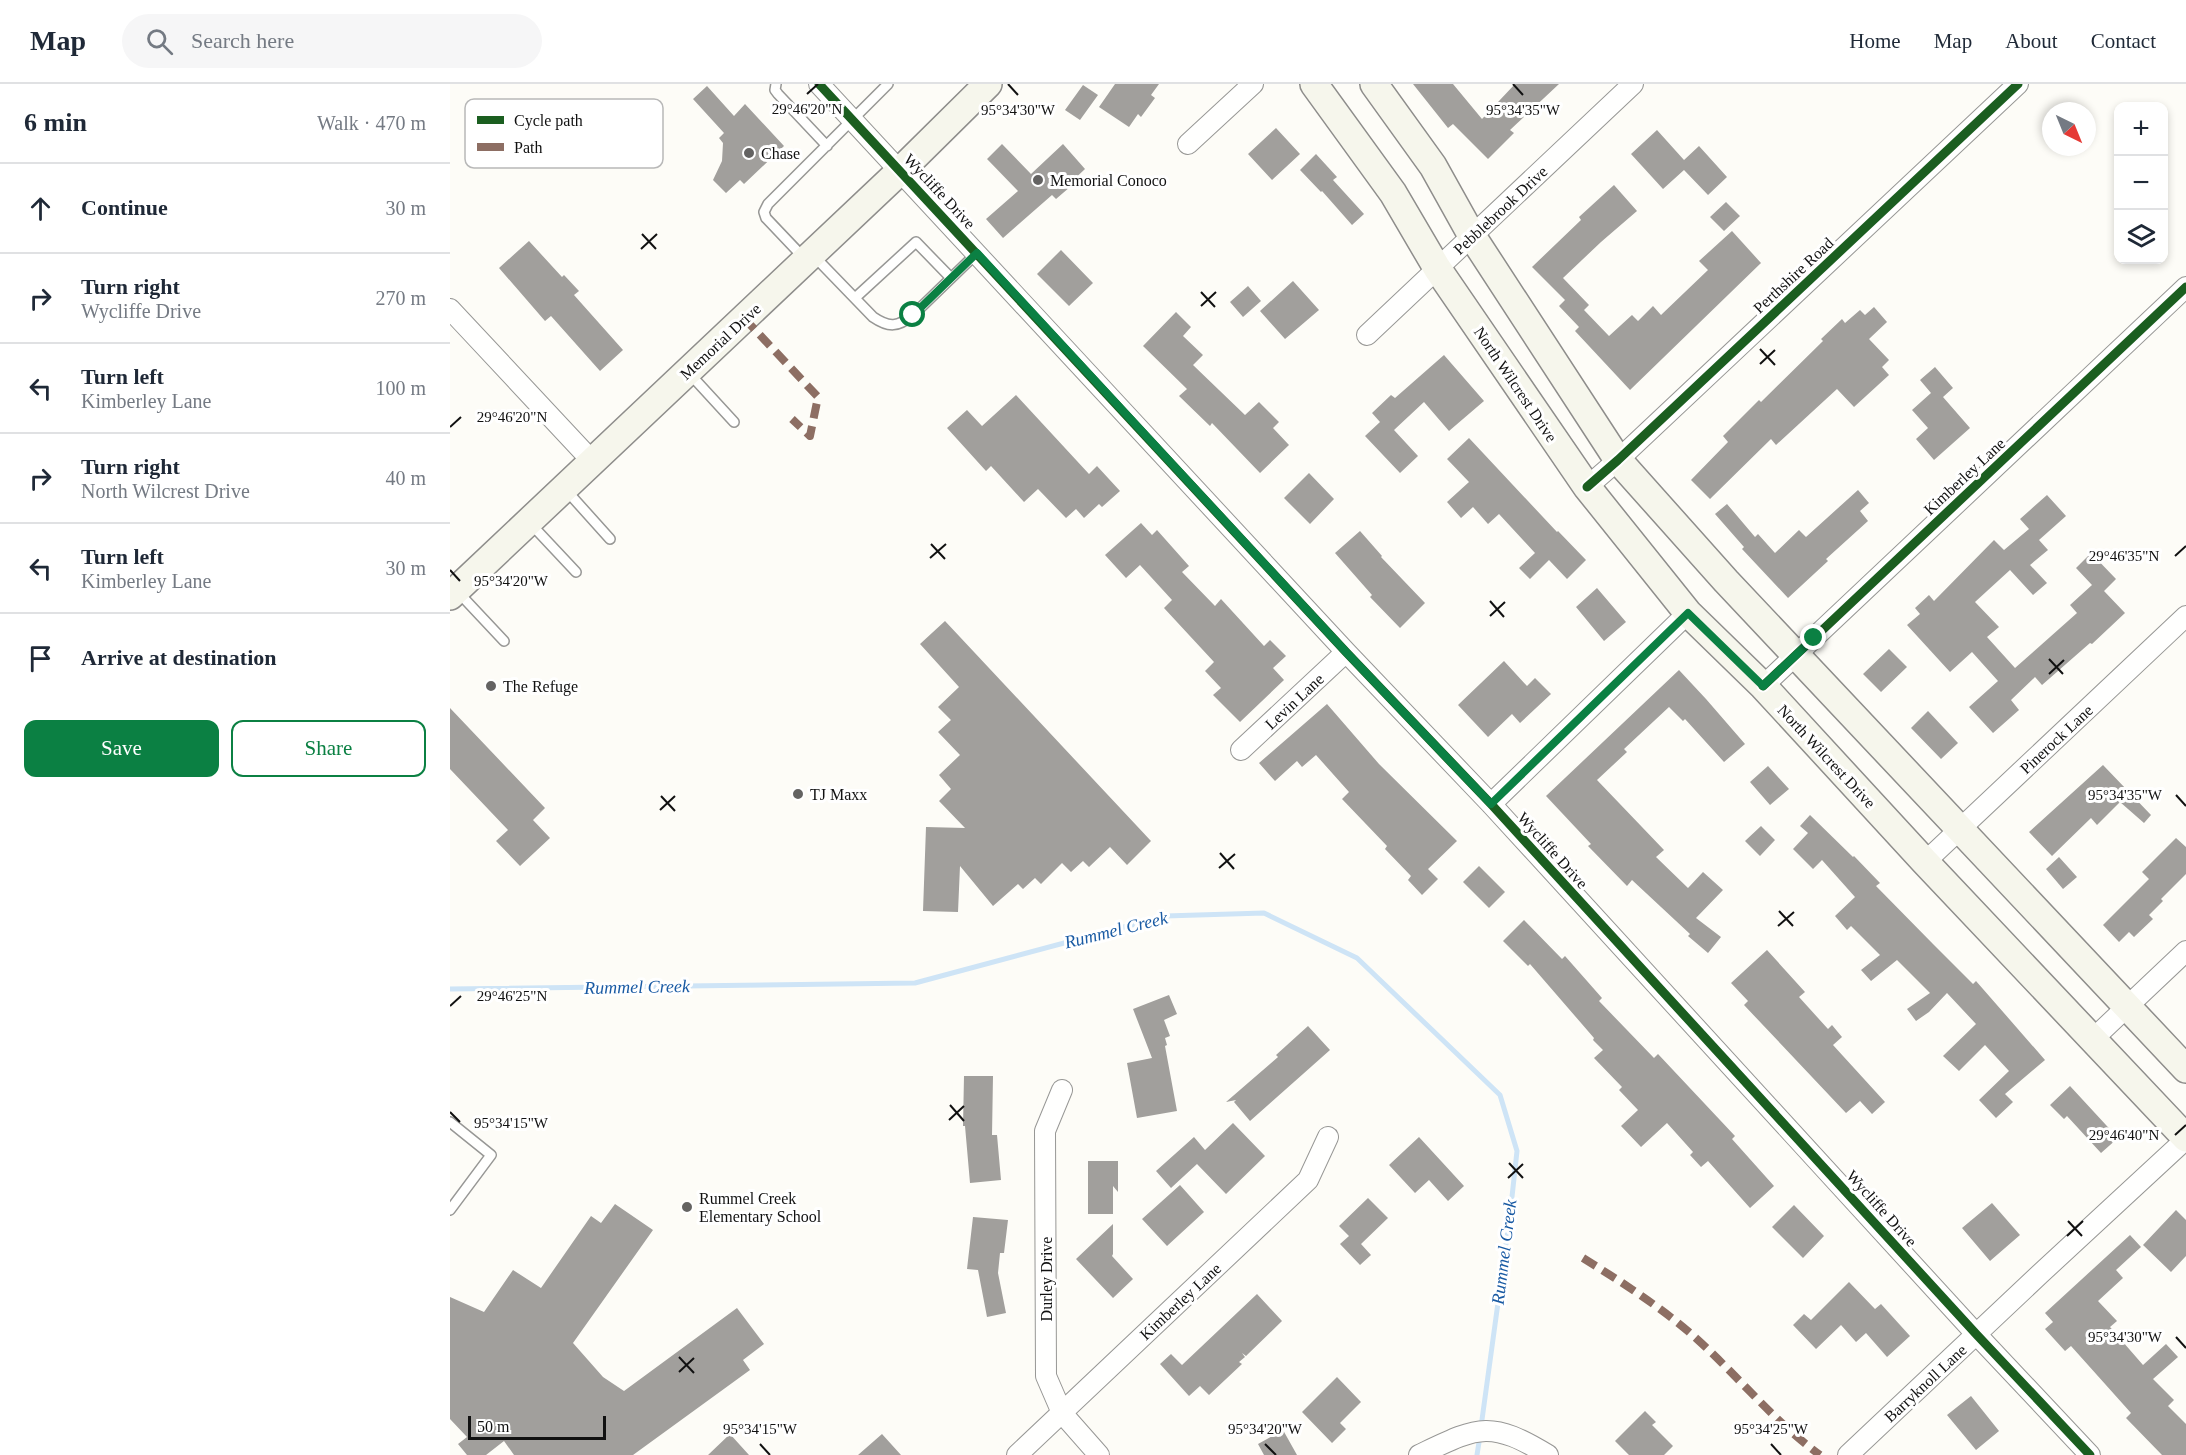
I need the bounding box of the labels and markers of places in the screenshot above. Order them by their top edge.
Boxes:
place label: Chase [761,145,800,162]
marker: Chase [742,146,756,160]
place label: Memorial Conoco [1050,172,1167,189]
marker: Memorial Conoco [1031,173,1045,187]
place label: The Refuge [503,678,578,696]
marker: The Refuge [484,679,498,693]
place label: TJ Maxx [810,786,867,803]
marker: TJ Maxx [791,787,805,801]
place label: Rummel Creek Elementary School [699,1190,822,1226]
marker: Rummel Creek Elementary School [680,1200,694,1214]

